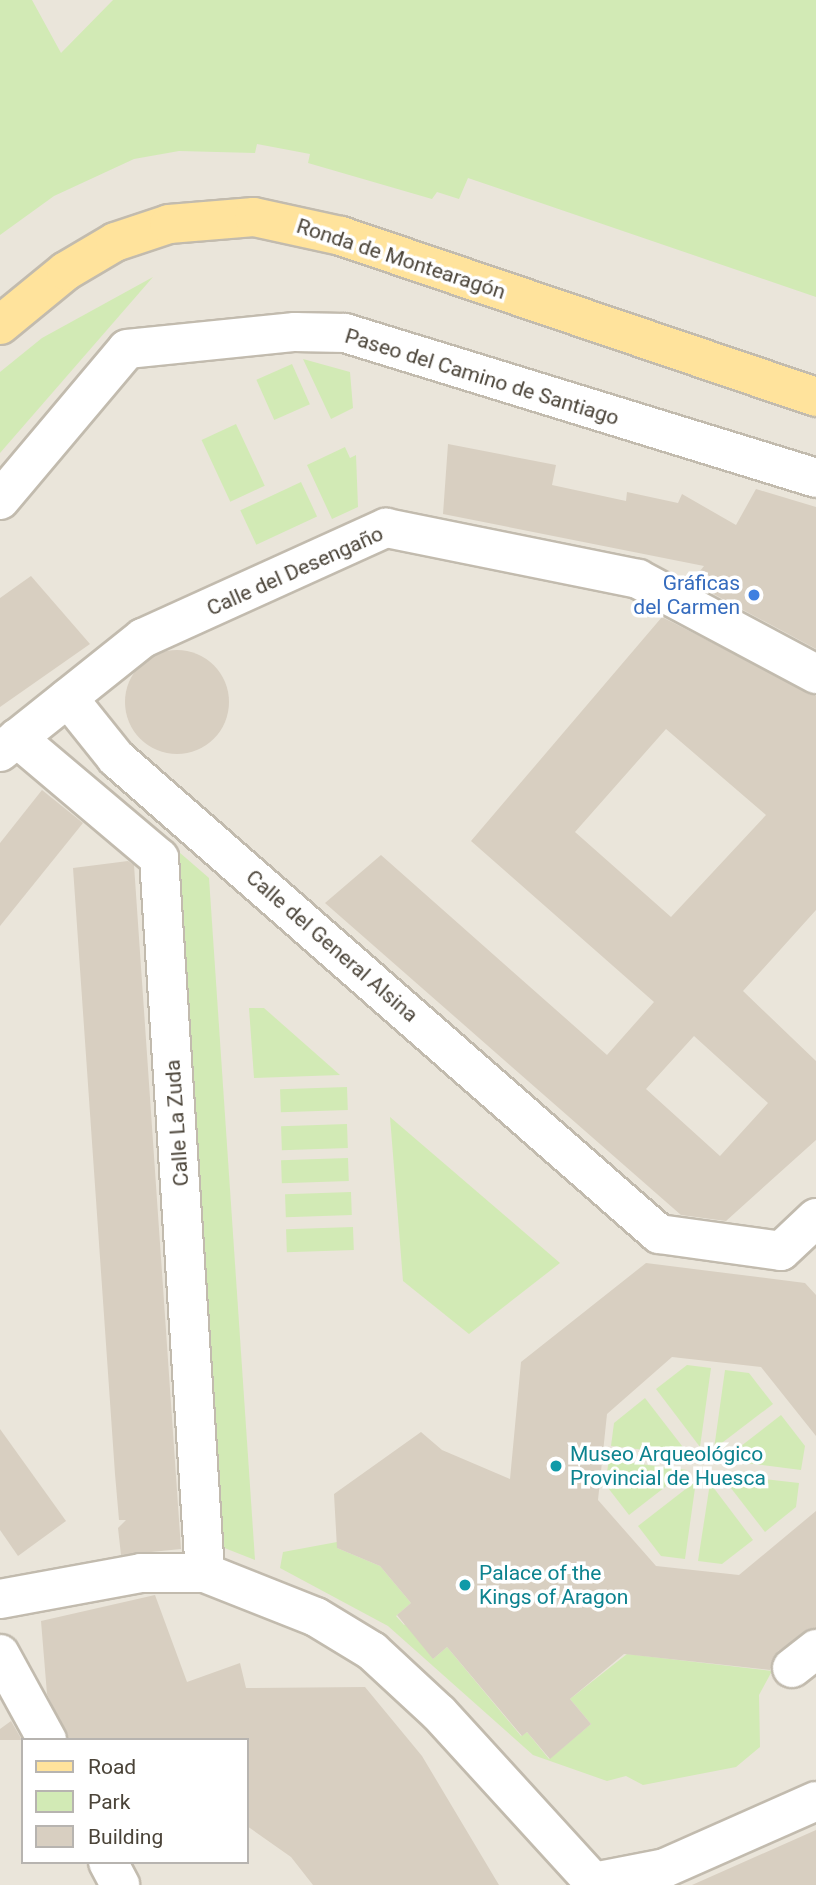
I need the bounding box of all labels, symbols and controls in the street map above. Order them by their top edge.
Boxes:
street label: Ronda de Montearagón [293,213,509,305]
street label: Paseo del Camino de Santiago [342,323,622,431]
street label: Calle del Desengaño [203,521,387,621]
place label: Gráficas del Carmen [633,570,740,620]
marker: Gráficas del Carmen [746,587,762,603]
street label: Calle del General Alsina [241,865,423,1027]
street label: Calle La Zuda [160,1059,194,1187]
place label: Museo Arqueológico Provincial de Huesca [570,1441,766,1491]
marker: Museo Arqueológico Provincial de Huesca [548,1458,564,1474]
place label: Palace of the Kings of Aragon [479,1560,628,1610]
marker: Palace of the Kings of Aragon [457,1577,473,1593]
legend [21,1738,248,1864]
text: Road [88,1755,136,1779]
text: Park [88,1790,130,1814]
text: Building [88,1825,163,1849]

